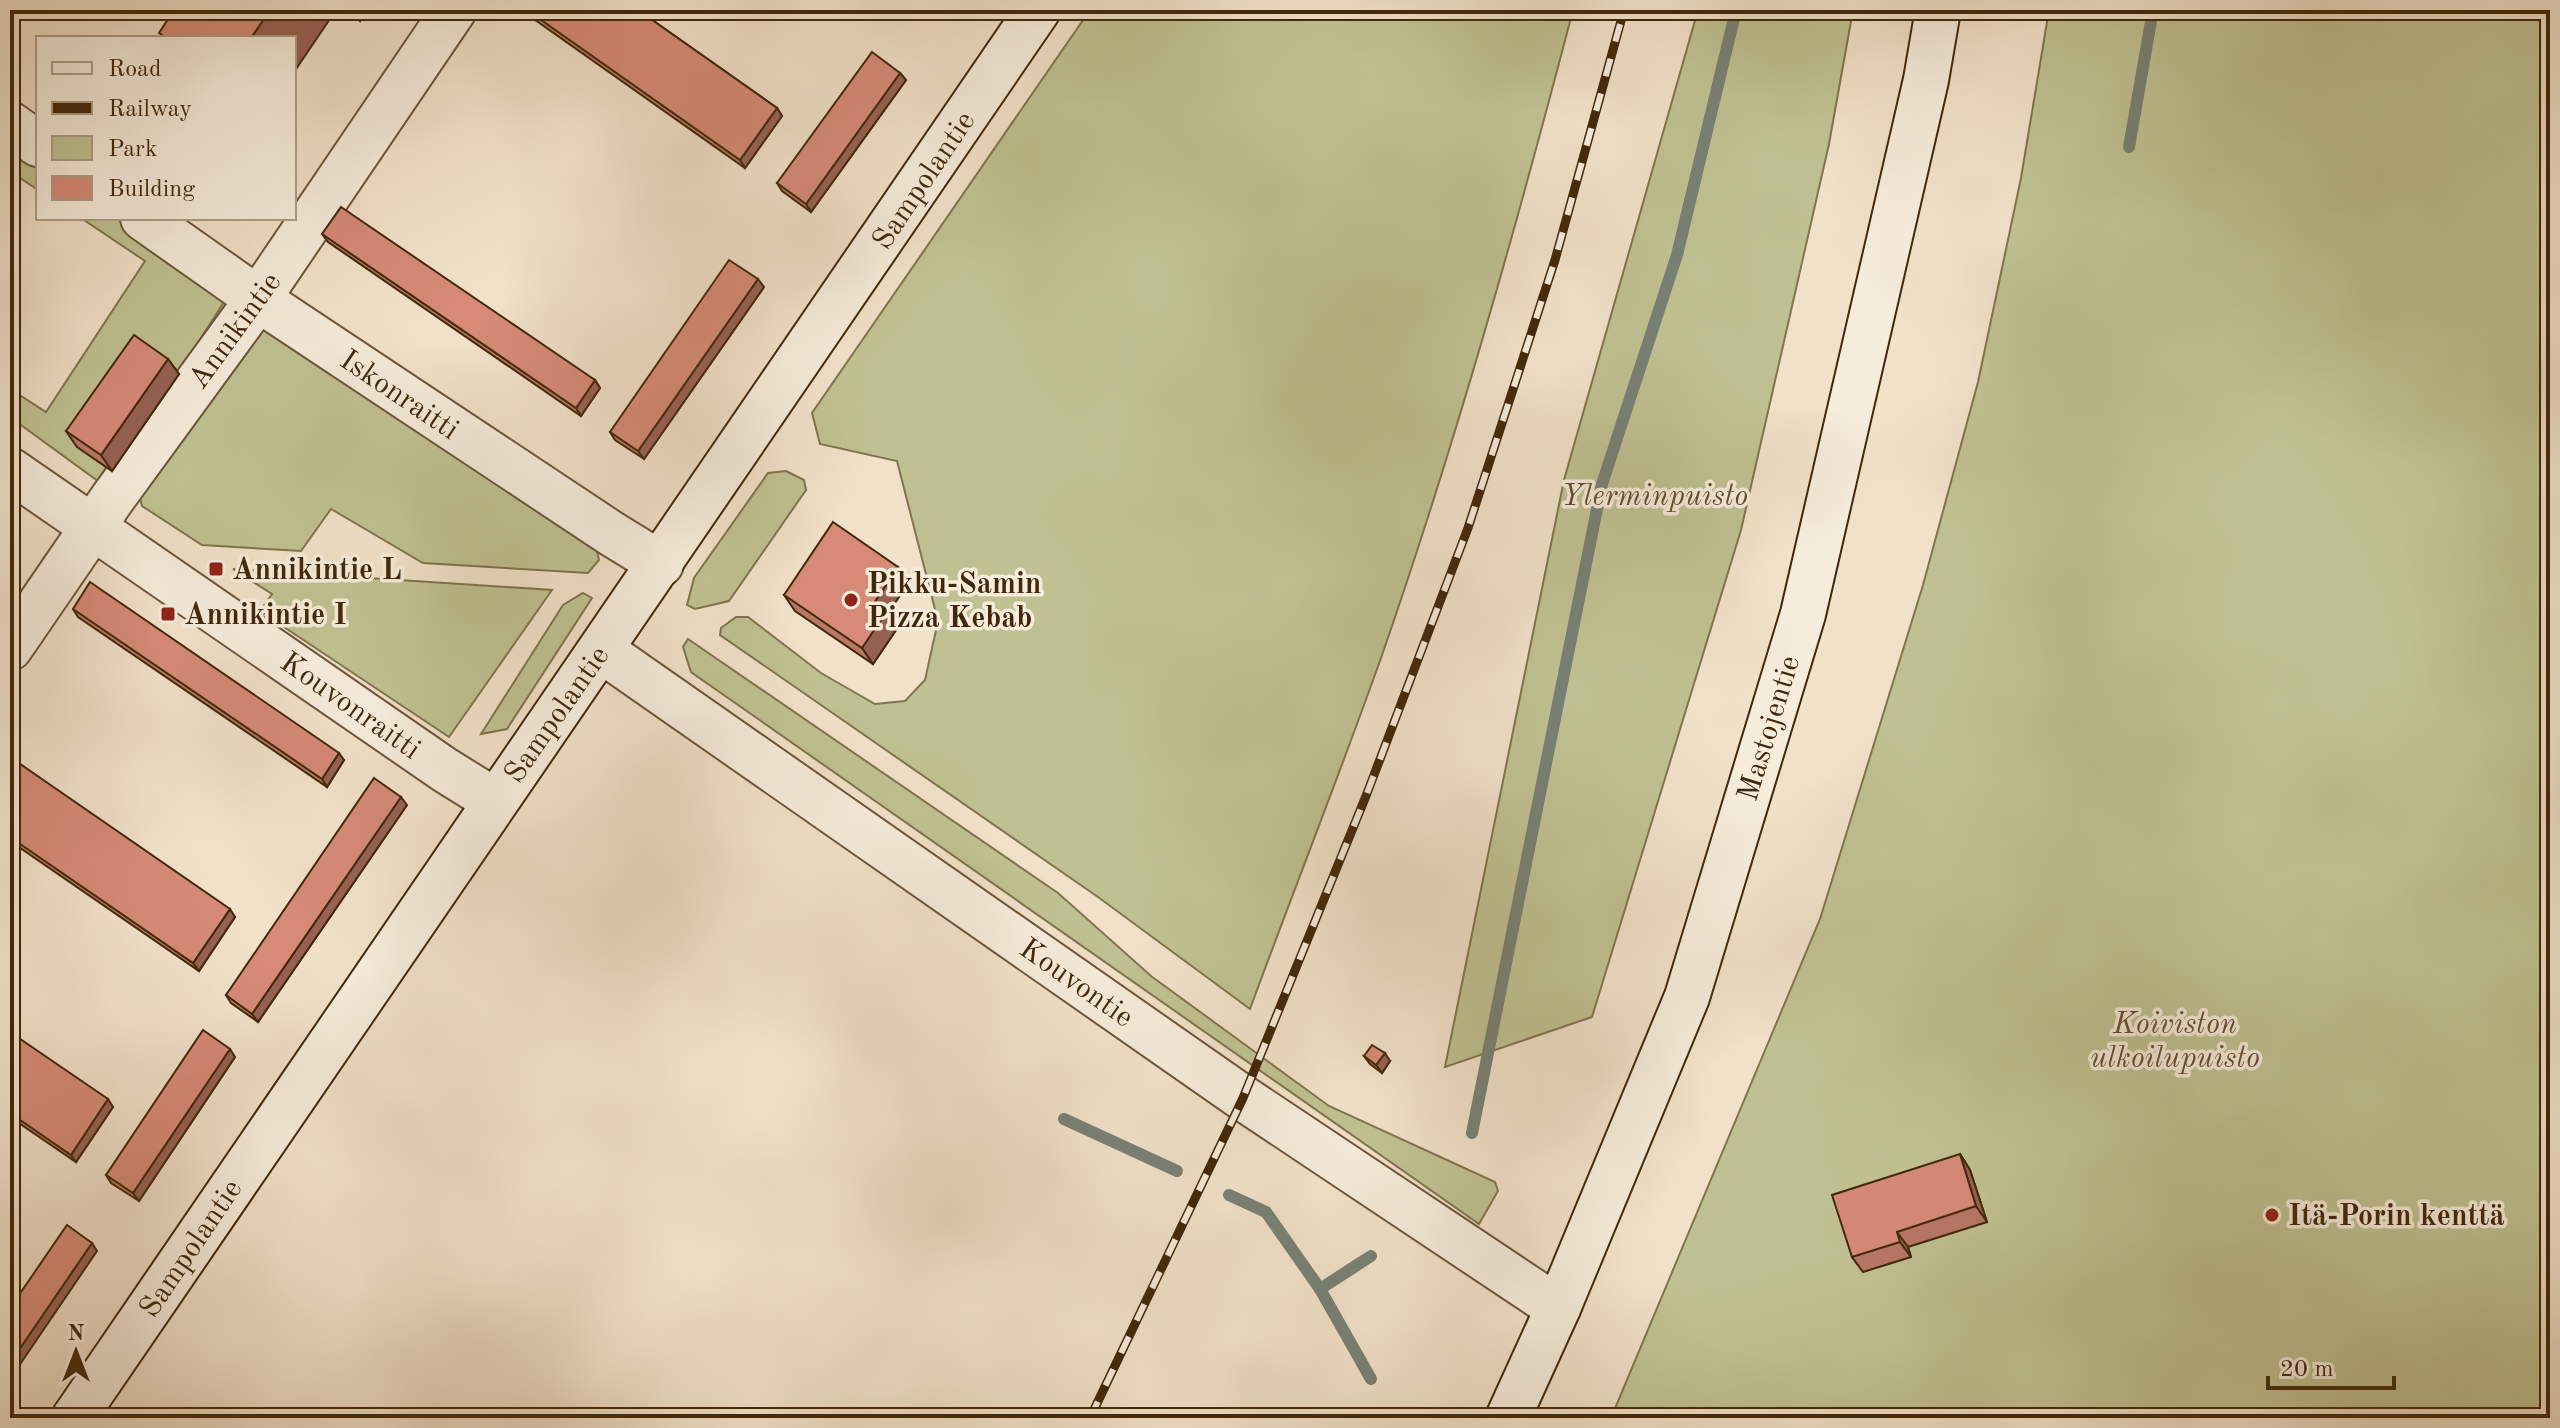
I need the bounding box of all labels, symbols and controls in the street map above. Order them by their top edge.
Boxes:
legend [36,36,296,220]
text: Road [108,58,161,82]
text: Railway [108,98,192,122]
street label: Sampolantie [868,107,982,255]
text: Park [108,138,157,162]
text: Building [108,178,195,202]
street label: Annikintie [184,267,288,395]
street label: Iskonraitti [334,345,464,446]
park label: Ylerminpuisto [1562,482,1748,512]
place label: Annikintie L [232,556,402,586]
marker: Annikintie L [207,560,225,578]
place label: Pikku-Samin Pizza Kebab [867,570,1042,634]
marker: Pikku-Samin Pizza Kebab [842,591,860,609]
place label: Annikintie I [184,601,347,631]
marker: Annikintie I [159,605,177,623]
street label: Sampolantie [500,641,616,789]
street label: Kouvonraitti [274,647,425,766]
street label: Mastojentie [1734,652,1806,805]
street label: Kouvontie [1013,934,1138,1034]
park label: Koiviston ulkoilupuisto [2090,1010,2260,1074]
street label: Sampolantie [135,1175,249,1323]
place label: Itä-Porin kenttä [2288,1202,2505,1232]
marker: Itä-Porin kenttä [2263,1206,2281,1224]
north arrow [36,1312,116,1392]
text: N [68,1323,85,1345]
scale bar [2268,1340,2394,1390]
text: 20 m [2280,1358,2334,1382]

